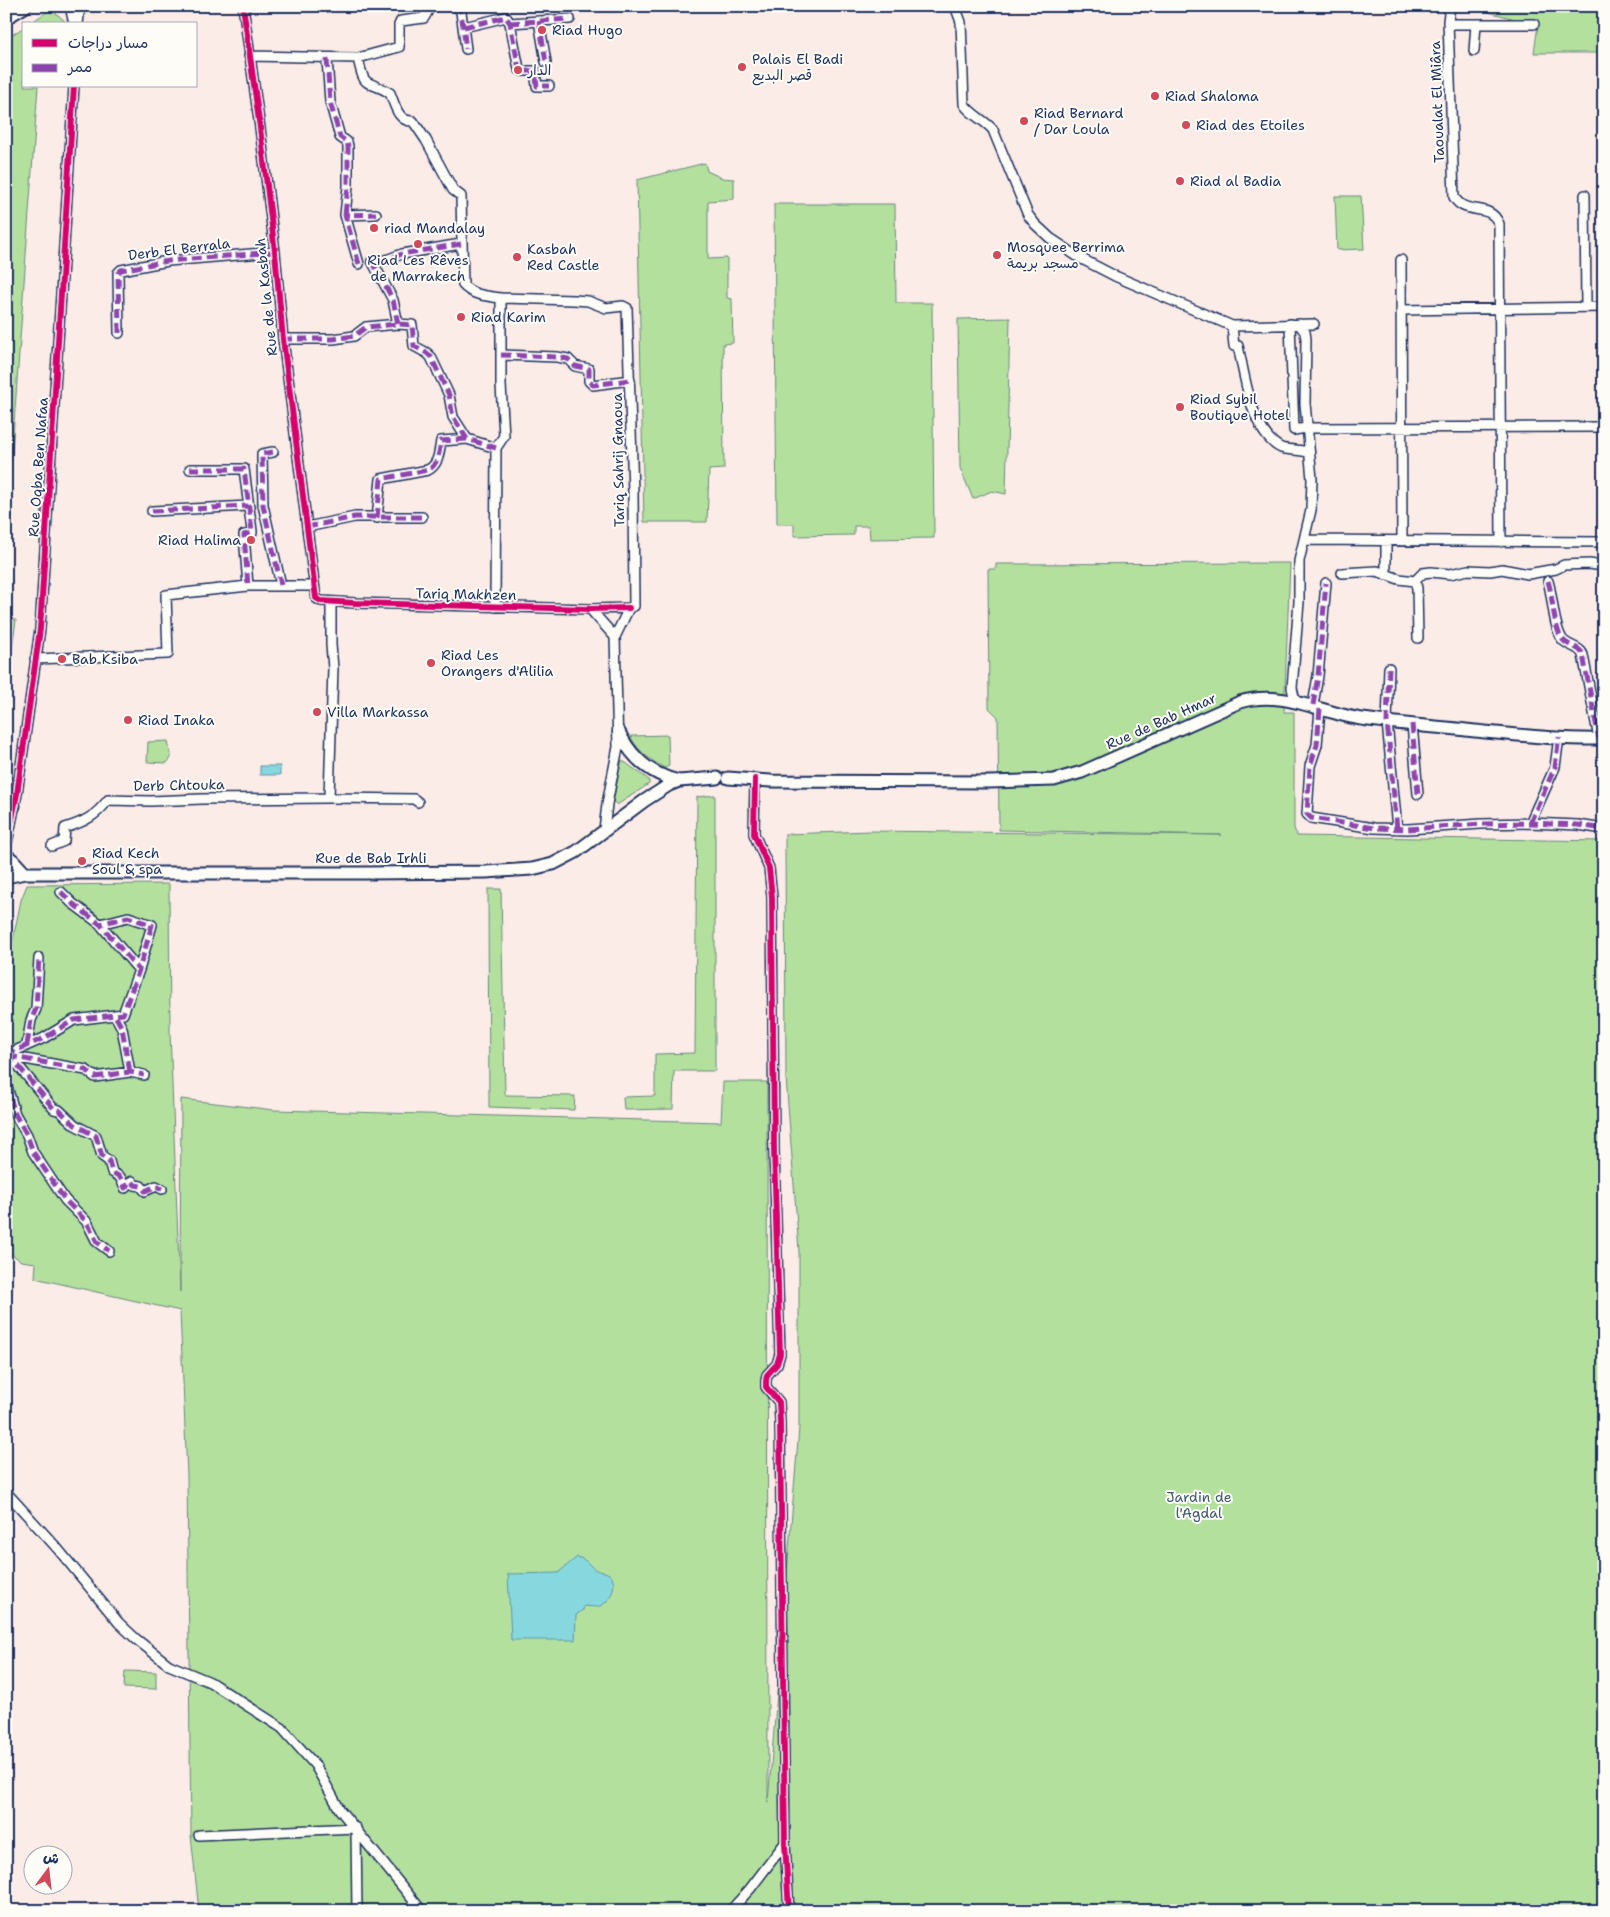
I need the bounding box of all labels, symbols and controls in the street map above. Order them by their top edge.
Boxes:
place label: Riad Hugo [552,21,623,39]
legend [22,22,198,88]
marker: Riad Hugo [536,24,548,36]
text: مسار دراجات [68,33,148,53]
street label: Taoualat El Miâra [1426,40,1448,163]
place label: Palais El Badi قصر البديع [752,50,843,86]
text: ممر [66,57,92,77]
place label: الدار [527,61,551,79]
marker: Palais El Badi قصر البديع [736,61,748,73]
marker: الدار [512,64,524,76]
place label: Riad Shaloma [1165,87,1259,105]
marker: Riad Shaloma [1149,90,1161,102]
place label: Riad Bernard / Dar Loula [1034,104,1124,138]
marker: Riad Bernard / Dar Loula [1018,115,1030,127]
place label: Riad des Etoiles [1196,116,1305,134]
marker: Riad des Etoiles [1180,119,1192,131]
place label: Riad al Badia [1190,172,1281,190]
marker: Riad al Badia [1174,175,1186,187]
place label: riad Mandalay [384,219,485,237]
marker: riad Mandalay [368,222,380,234]
street label: Derb El Berrala [127,234,231,264]
street label: Rue de la Kasbah [251,237,281,357]
marker: Riad Les Rêves de Marrakech [412,238,424,250]
place label: Mosquee Berrima مسجد بريمة [1007,238,1125,272]
place label: Kasbah Red Castle [527,240,600,274]
marker: Mosquee Berrima مسجد بريمة [991,249,1003,261]
place label: Riad Les Rêves de Marrakech [367,251,469,285]
marker: Kasbah Red Castle [511,251,523,263]
place label: Riad Karim [471,308,546,326]
marker: Riad Karim [455,311,467,323]
place label: Riad Sybil Boutique Hotel [1190,390,1290,424]
street label: Tariq Sahrij Gnaoua [608,392,628,527]
street label: Rue Oqba Ben Nafaa [24,396,52,538]
marker: Riad Sybil Boutique Hotel [1174,401,1186,413]
place label: Riad Halima [158,531,241,549]
marker: Riad Halima [245,534,257,546]
street label: Tariq Makhzen [415,584,517,604]
place label: Riad Les Orangers d'Alilia [441,646,554,680]
place label: Bab Ksiba [72,650,138,668]
marker: Bab Ksiba [56,653,68,665]
marker: Riad Les Orangers d'Alilia [425,657,437,669]
street label: Rue de Bab Hmar [1103,689,1219,753]
place label: Villa Markassa [327,703,429,721]
marker: Villa Markassa [311,706,323,718]
place label: Riad Inaka [138,711,215,729]
marker: Riad Inaka [122,714,134,726]
street label: Derb Chtouka [133,775,225,795]
place label: Riad Kech Soul & spa [92,844,162,878]
street label: Rue de Bab Irhli [315,849,427,867]
marker: Riad Kech Soul & spa [76,855,88,867]
park label: Jardin de l'Agdal [1166,1488,1232,1522]
north arrow [22,1844,72,1894]
text: ش [42,1847,61,1868]

